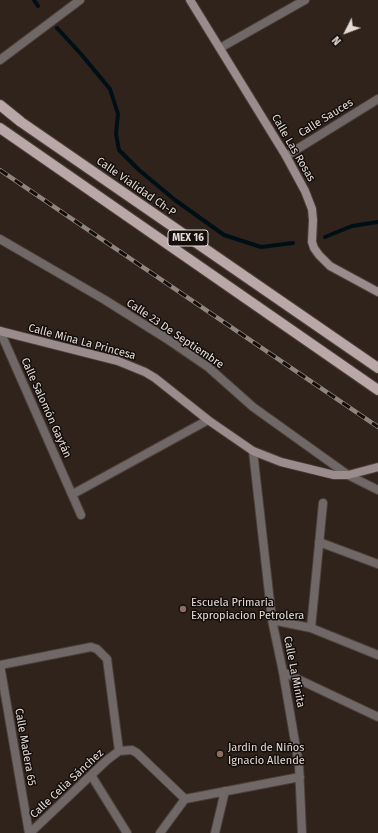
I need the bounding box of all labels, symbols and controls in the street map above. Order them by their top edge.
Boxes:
north arrow [326,12,366,52]
text: N [329,33,344,47]
street label: Calle Sauces [296,96,356,140]
street label: Calle Las Rosas [268,112,318,184]
street label: Calle Vialidad Ch-P [94,155,178,219]
road number: MEX 16 [168,230,208,246]
street label: Calle 23 De Septiembre [124,297,226,371]
street label: Calle Mina La Princesa [27,321,137,363]
street label: Calle Salomón Gaytán [18,356,74,460]
place label: Escuela Primaria Expropiacion Petrolera [191,596,304,622]
marker: Escuela Primaria Expropiacion Petrolera [178,604,188,614]
street label: Calle La Minita [281,635,307,709]
street label: Calle Madera 65 [12,707,38,787]
place label: Jardin de Niños Ignacio Allende [228,741,305,767]
street label: Calle Celia Sánchez [28,747,106,821]
marker: Jardin de Niños Ignacio Allende [215,749,225,759]

